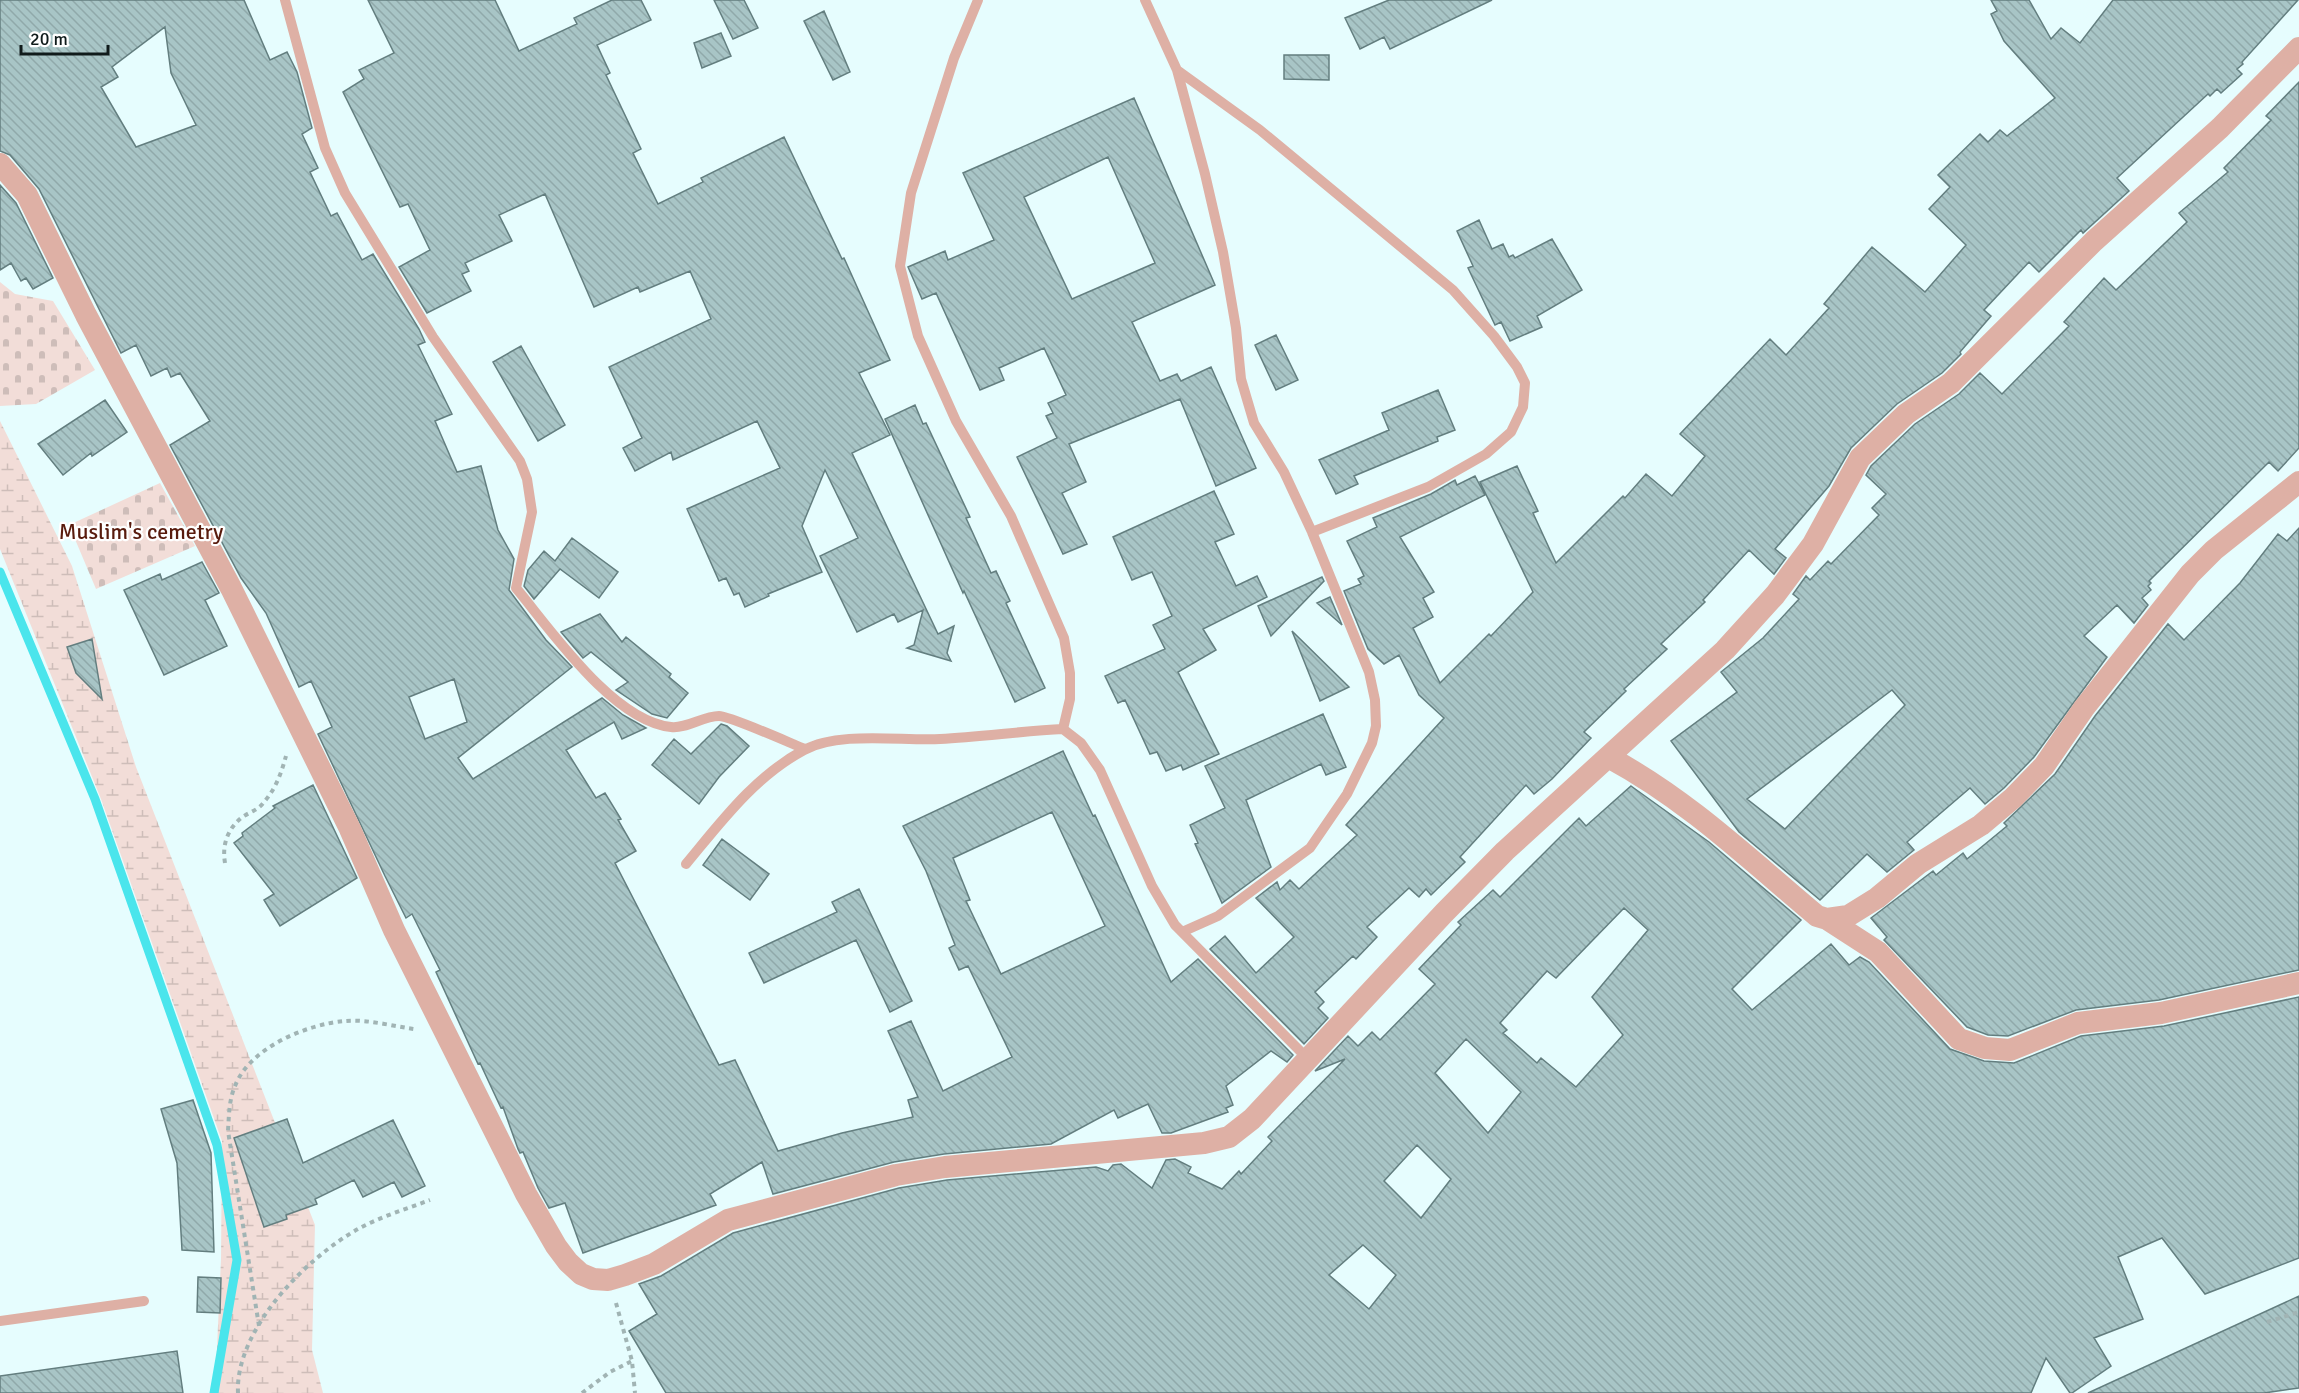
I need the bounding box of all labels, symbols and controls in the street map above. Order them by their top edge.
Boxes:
scale bar [21,18,108,56]
text: 20 m [30,28,68,50]
park label: Muslim's cemetry [59,518,224,545]

